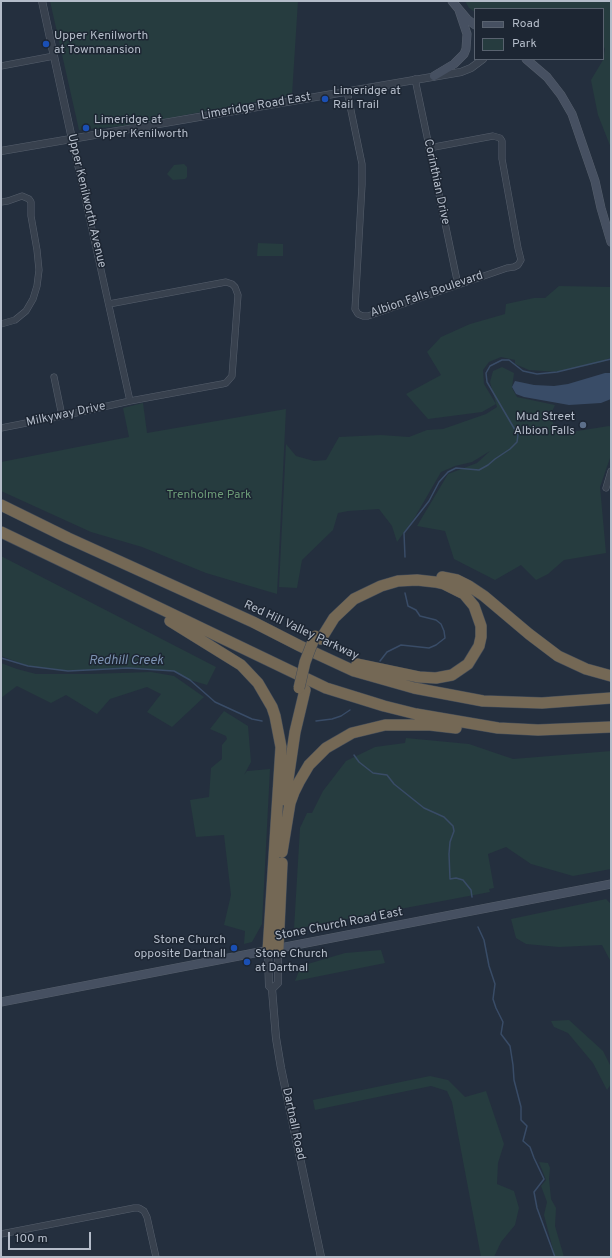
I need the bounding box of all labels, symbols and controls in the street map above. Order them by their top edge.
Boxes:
legend [474,8,604,60]
text: Road [512,16,540,32]
place label: Upper Kenilworth at Townmansion [54,30,148,58]
text: Park [512,36,537,52]
marker: Upper Kenilworth at Townmansion [41,39,51,49]
place label: Limeridge at Rail Trail [333,85,401,113]
street label: Limeridge Road East [200,90,312,124]
marker: Limeridge at Rail Trail [320,94,330,104]
place label: Limeridge at Upper Kenilworth [94,114,188,142]
marker: Limeridge at Upper Kenilworth [81,123,91,133]
street label: Upper Kenilworth Avenue [64,133,108,269]
street label: Corinthian Drive [420,138,452,226]
street label: Albion Falls Boulevard [369,269,485,321]
street label: Milkyway Drive [25,400,107,430]
place label: Mud Street Albion Falls [514,411,575,439]
marker: Mud Street Albion Falls [578,420,588,430]
park label: Trenholme Park [167,489,251,503]
street label: Red Hill Valley Parkway [241,598,361,664]
water label: Redhill Creek [89,653,163,669]
street label: Stone Church Road East [274,906,404,944]
place label: Stone Church opposite Dartnall [134,934,226,962]
marker: Stone Church opposite Dartnall [229,943,239,953]
place label: Stone Church at Dartnal [255,948,328,976]
marker: Stone Church at Dartnal [242,957,252,967]
street label: Dartnall Road [278,1087,308,1161]
scale bar [10,1224,93,1250]
text: 100 m [15,1231,48,1247]

